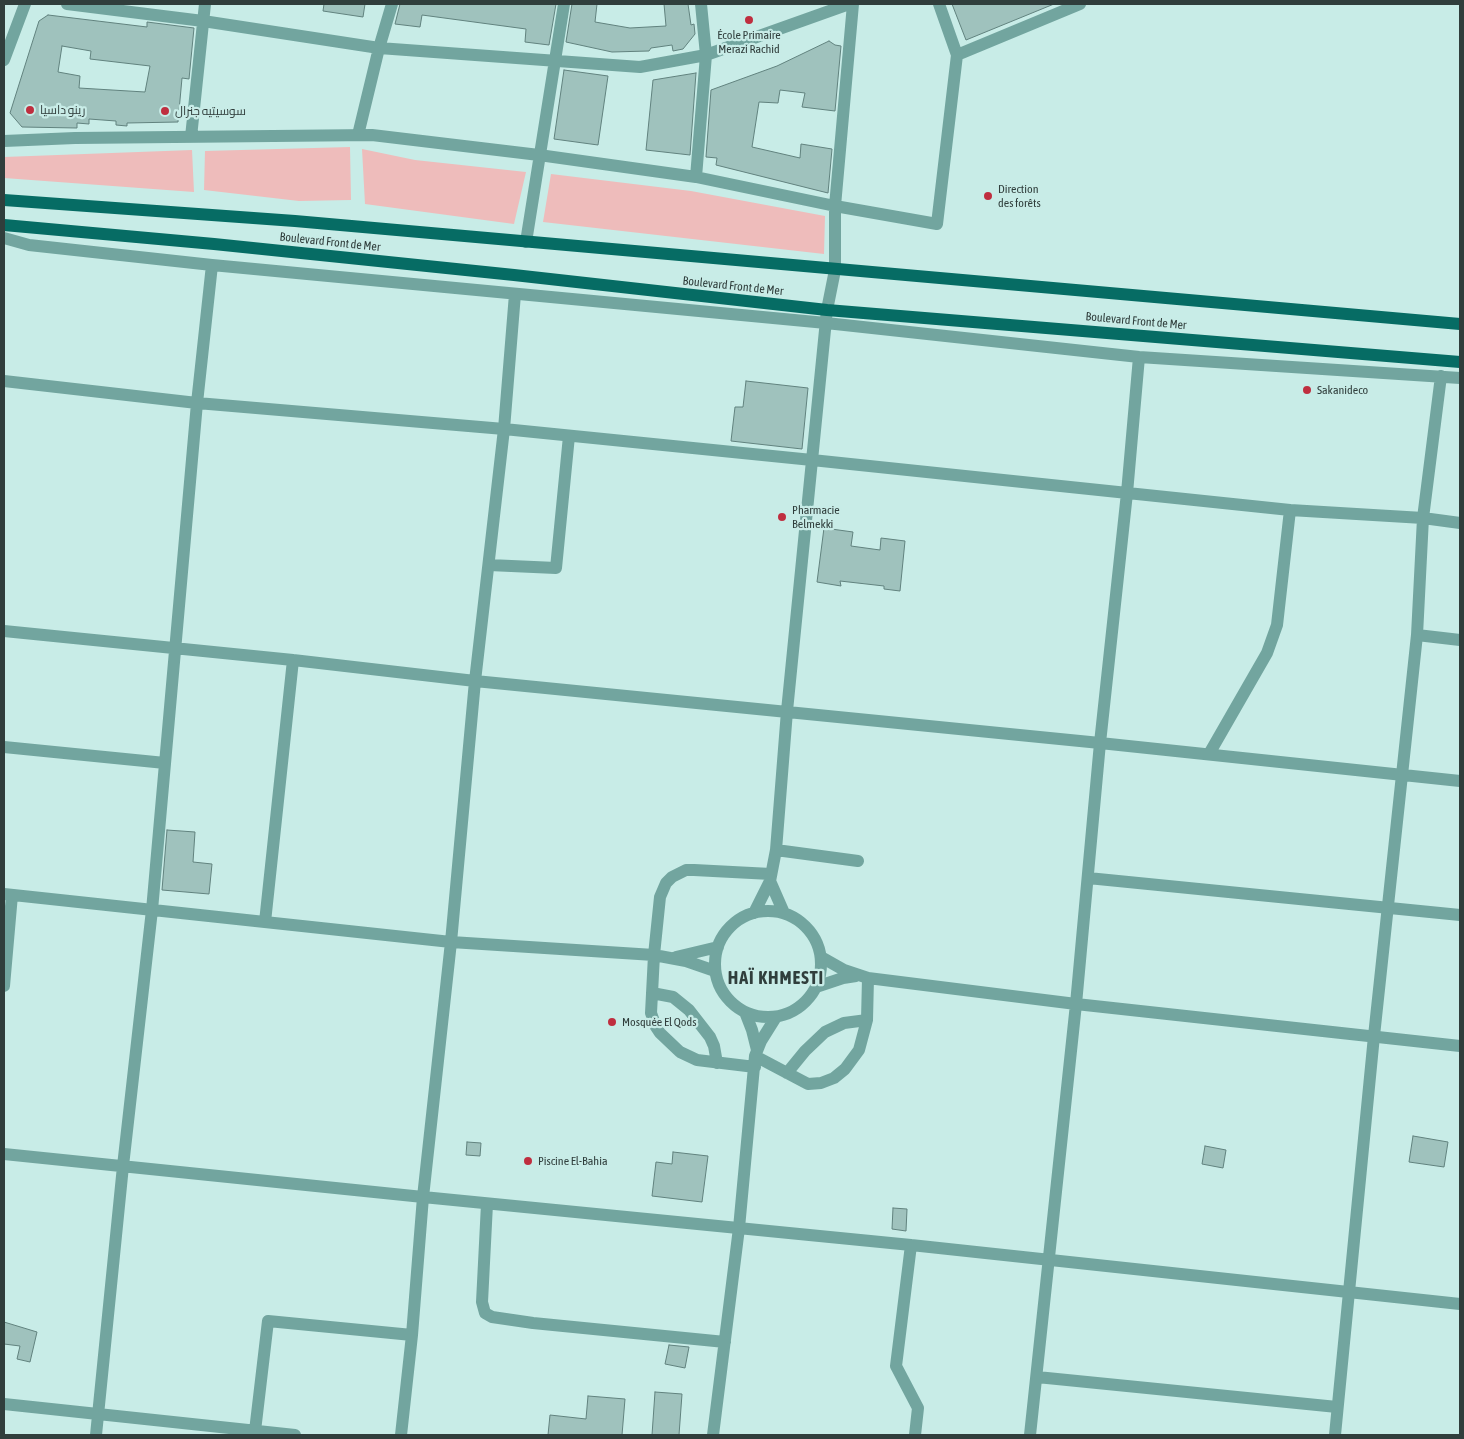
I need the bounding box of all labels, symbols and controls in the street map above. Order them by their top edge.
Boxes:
marker: École Primaire Merazi Rachid [743,14,755,26]
place label: École Primaire Merazi Rachid [717,28,781,56]
place label: رينو داسيا [40,103,85,117]
marker: رينو داسيا [24,104,36,116]
place label: سوسيتيه جنرال [175,104,246,118]
marker: سوسيتيه جنرال [159,105,171,117]
place label: Direction des forêts [998,182,1041,210]
marker: Direction des forêts [982,190,994,202]
street label: Boulevard Front de Mer [279,230,381,254]
street label: Boulevard Front de Mer [682,274,784,298]
street label: Boulevard Front de Mer [1085,309,1187,333]
place label: Sakanideco [1317,383,1368,397]
marker: Sakanideco [1301,384,1313,396]
place label: Pharmacie Belmekki [792,503,840,531]
marker: Pharmacie Belmekki [776,511,788,523]
district label: HAÏ KHMESTI [726,967,826,989]
place label: Mosquée El Qods [622,1015,696,1029]
marker: Mosquée El Qods [606,1016,618,1028]
place label: Piscine El-Bahia [538,1154,607,1168]
marker: Piscine El-Bahia [522,1155,534,1167]

